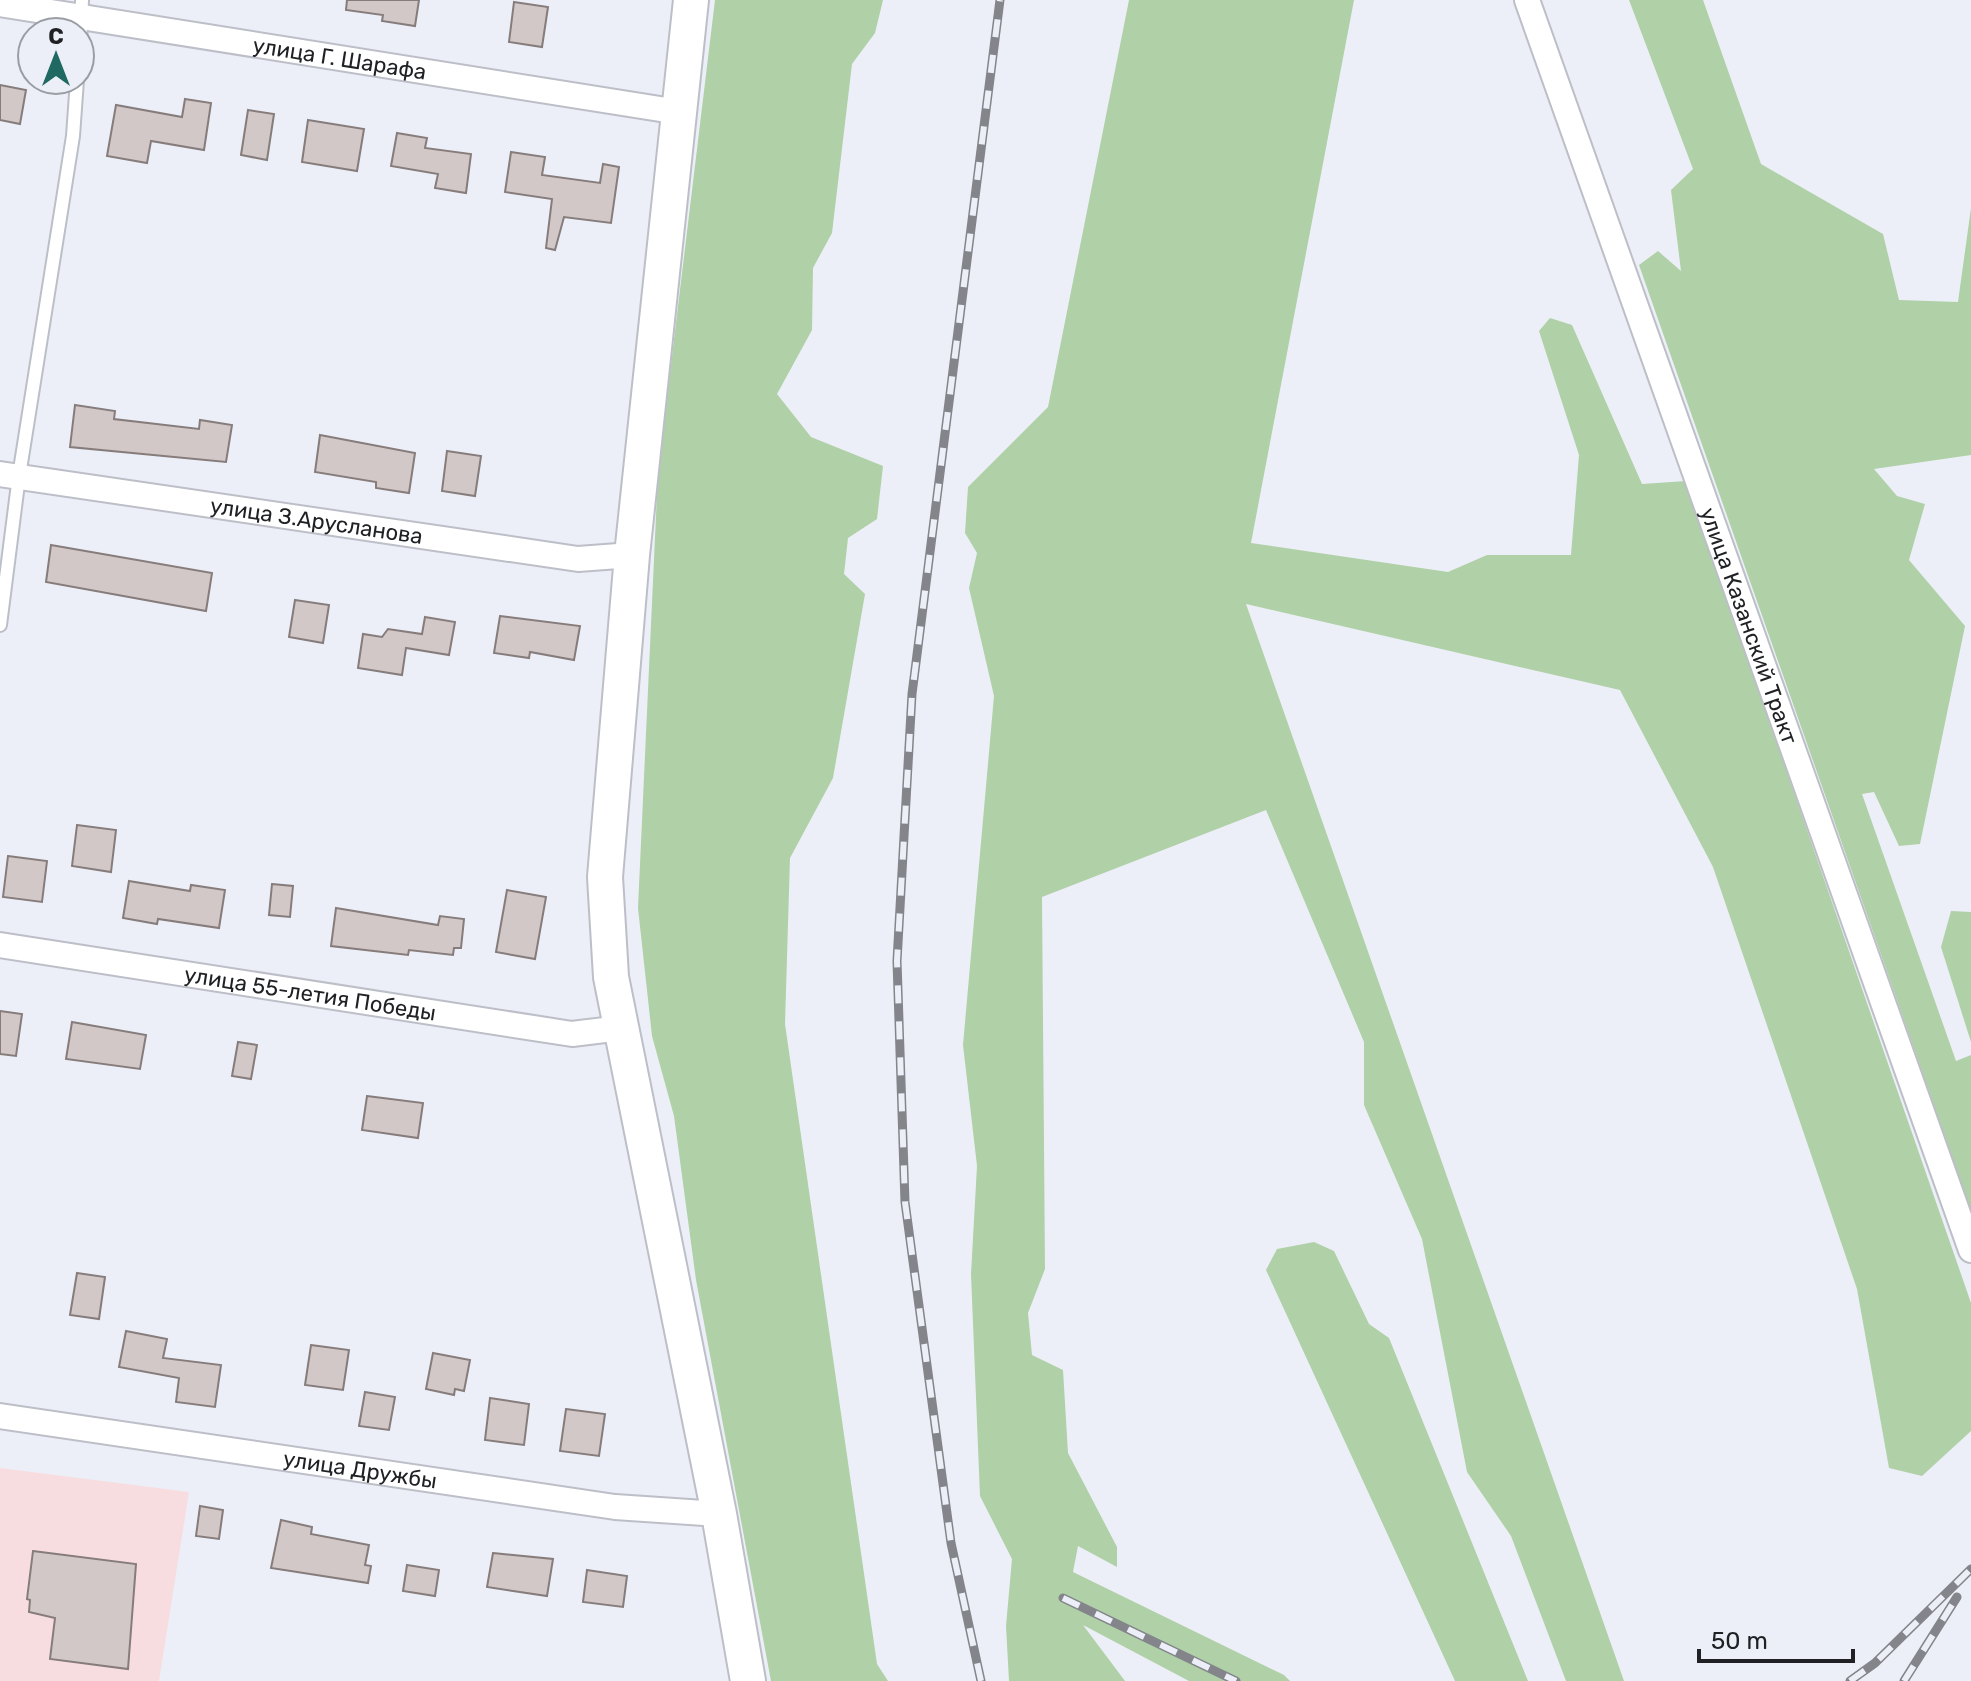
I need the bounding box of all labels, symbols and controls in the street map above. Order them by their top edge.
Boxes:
north arrow [16,16,96,96]
text: С [48,23,64,50]
street label: улица Г. Шарафа [251,31,428,86]
street label: улица З.Арусланова [208,492,425,550]
street label: улица Казанский Тракт [1694,504,1803,748]
street label: улица 55-летия Победы [182,961,438,1027]
street label: улица Дружбы [281,1445,439,1494]
scale bar [1699,1613,1853,1663]
text: 50 m [1711,1627,1768,1655]

